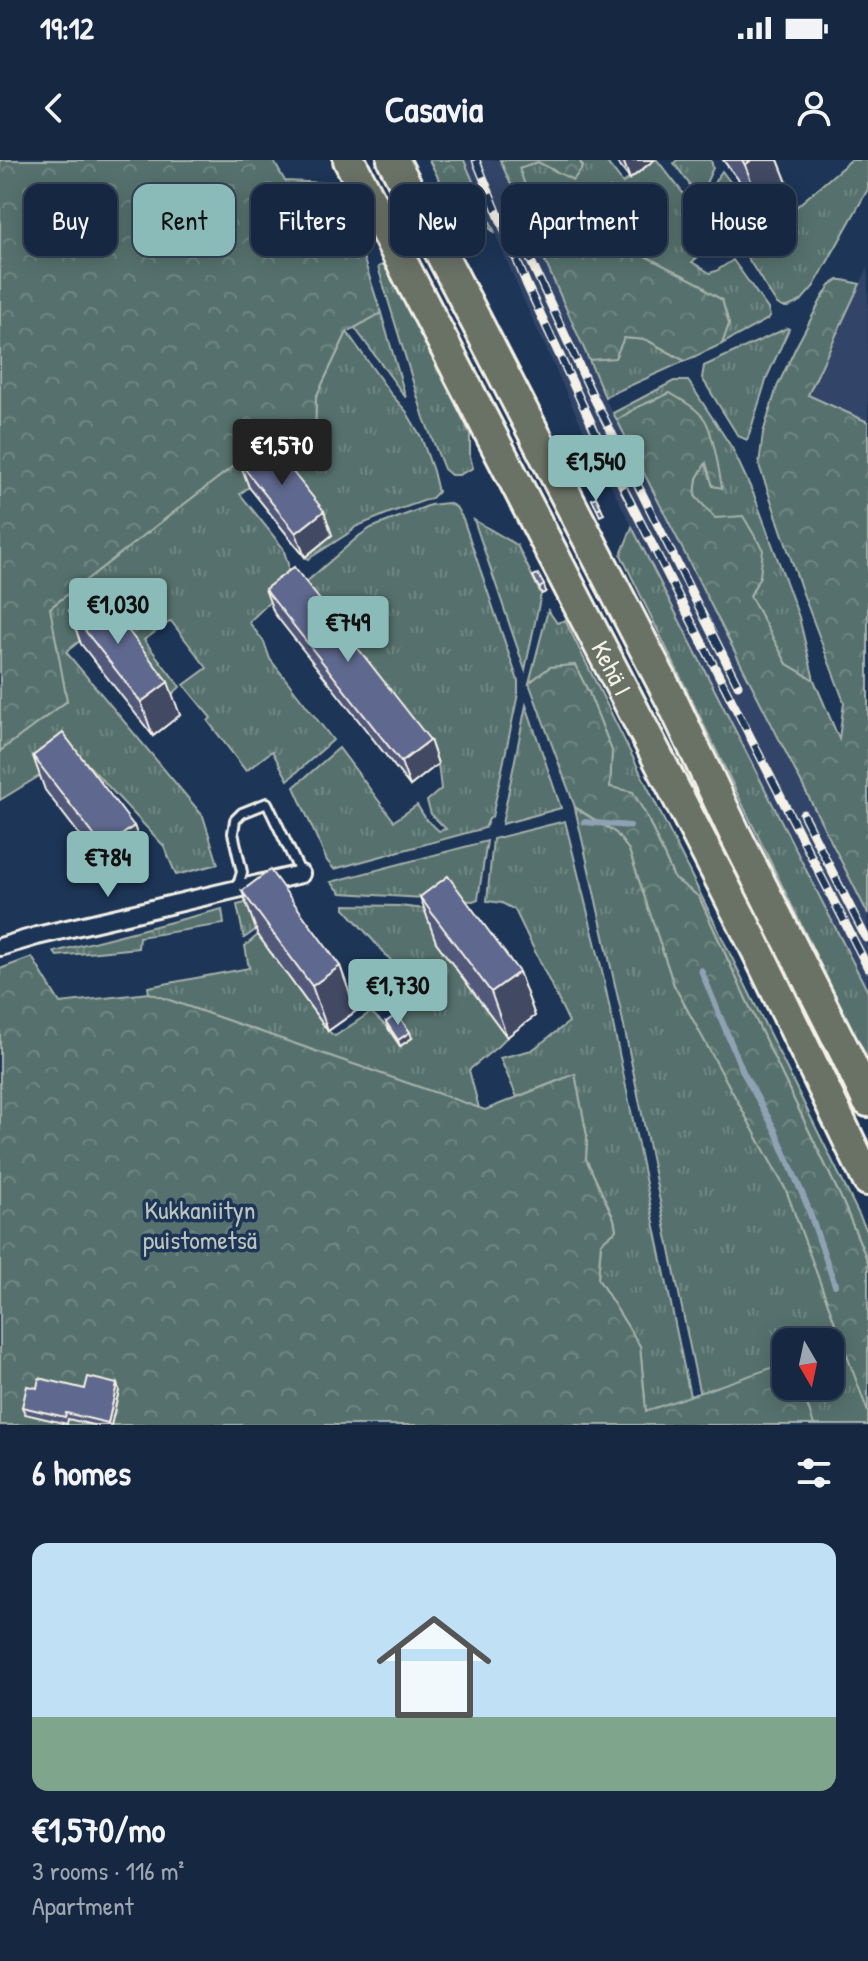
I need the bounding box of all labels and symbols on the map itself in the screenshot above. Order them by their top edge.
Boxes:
pin: €1,570 [217,419,347,487]
pin: €1,540 [531,435,661,503]
pin: €1,030 [53,578,183,646]
pin: €749 [301,596,395,664]
street label: Kehä I [583,635,641,701]
pin: €784 [61,831,155,899]
pin: €1,730 [333,959,463,1027]
park label: Kukkaniityn puistometsä [143,1192,257,1257]
north arrow [772,1328,844,1400]

